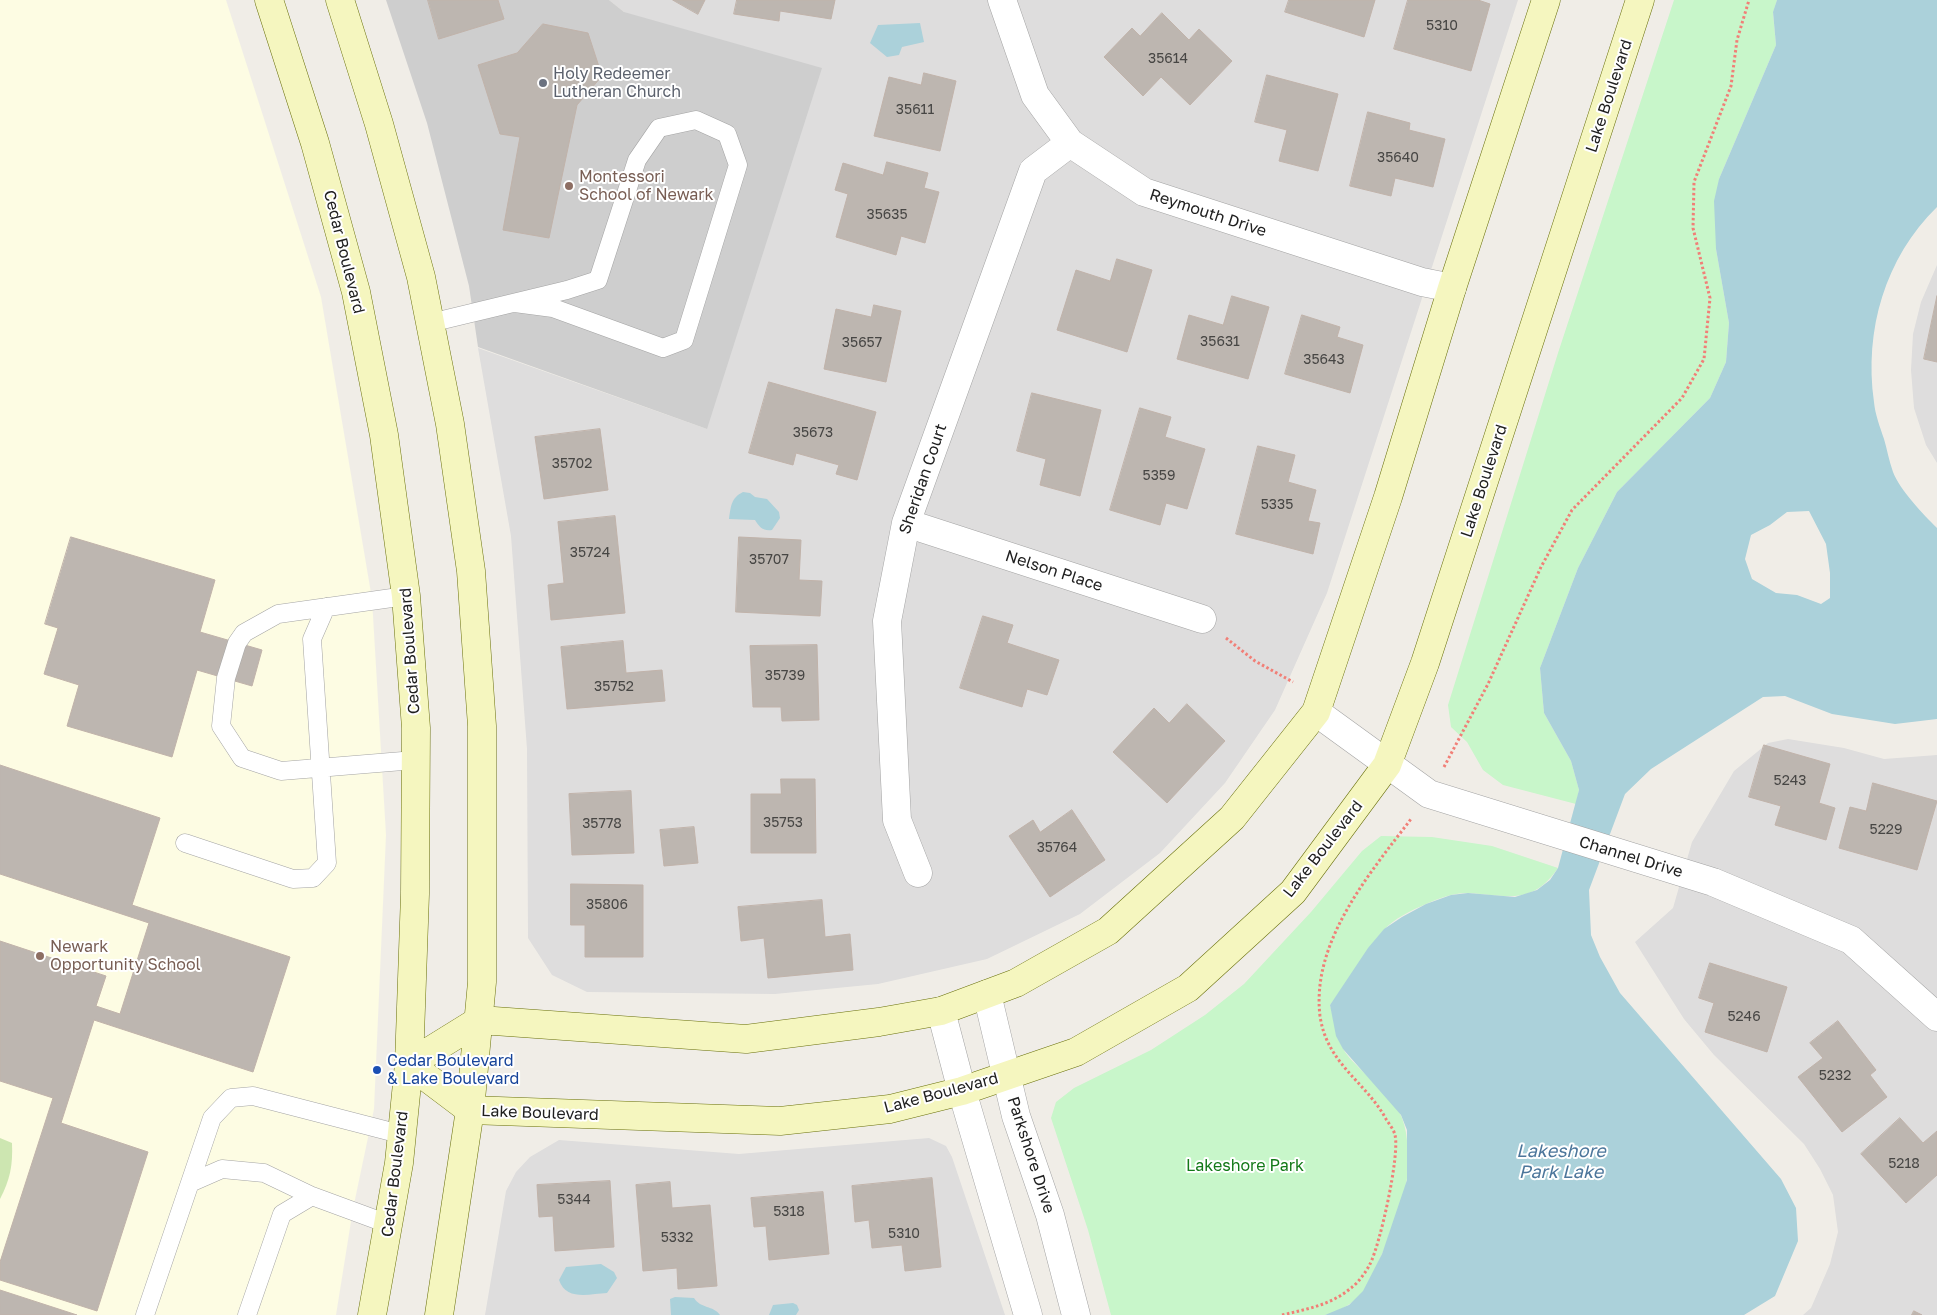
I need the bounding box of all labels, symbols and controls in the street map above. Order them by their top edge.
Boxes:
house number: 5310 [1426,18,1458,34]
street label: Lake Boulevard [1582,37,1636,155]
house number: 35614 [1148,51,1188,67]
place label: Holy Redeemer Lutheran Church [553,64,681,102]
marker: Holy Redeemer Lutheran Church [537,77,549,89]
house number: 35611 [896,102,934,118]
house number: 35640 [1377,150,1419,166]
place label: Montessori School of Newark [579,167,714,205]
marker: Montessori School of Newark [563,180,575,192]
street label: Reymouth Drive [1147,185,1269,241]
street label: Cedar Boulevard [319,188,369,316]
house number: 35635 [866,207,908,223]
house number: 35631 [1200,334,1240,350]
house number: 35657 [842,335,882,351]
house number: 35643 [1303,352,1345,368]
street label: Sheridan Court [895,421,951,537]
street label: Lake Boulevard [1457,422,1511,540]
house number: 35673 [793,425,833,441]
house number: 35702 [552,456,592,472]
house number: 5359 [1143,468,1175,484]
house number: 5335 [1261,497,1293,513]
house number: 35724 [570,545,610,561]
street label: Nelson Place [1003,546,1105,596]
house number: 35707 [749,552,789,568]
street label: Cedar Boulevard [396,587,424,715]
house number: 35739 [765,668,805,684]
house number: 35752 [594,679,634,695]
house number: 5243 [1774,773,1806,789]
street label: Lake Boulevard [1279,797,1367,901]
house number: 35753 [763,815,803,831]
house number: 35778 [582,816,622,832]
house number: 5229 [1870,822,1902,838]
street label: Channel Drive [1577,832,1685,882]
house number: 35764 [1037,840,1077,856]
house number: 35806 [586,897,628,913]
place label: Newark Opportunity School [50,937,201,975]
marker: Newark Opportunity School [34,950,46,962]
house number: 5246 [1727,1009,1761,1025]
place label: Cedar Boulevard & Lake Boulevard [387,1051,519,1089]
marker: Cedar Boulevard & Lake Boulevard [371,1064,383,1076]
street label: Lake Boulevard [882,1068,1000,1118]
house number: 5232 [1819,1068,1851,1084]
street label: Parkshore Drive [1003,1094,1059,1216]
street label: Lake Boulevard [481,1101,599,1125]
street label: Cedar Boulevard [378,1110,412,1238]
water label: Lakeshore Park Lake [1516,1140,1606,1182]
park label: Lakeshore Park [1186,1156,1304,1176]
house number: 5218 [1888,1156,1920,1172]
house number: 5344 [557,1192,591,1208]
house number: 5318 [773,1204,805,1220]
house number: 5310 [888,1226,920,1242]
house number: 5332 [661,1230,693,1246]

